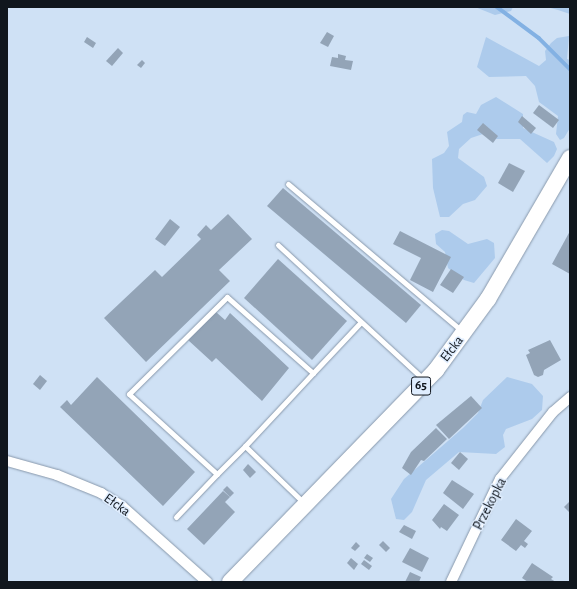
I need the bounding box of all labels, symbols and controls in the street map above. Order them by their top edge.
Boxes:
street label: Ełcka [437,333,467,365]
road number: 65 [411,375,431,397]
street label: Przekopka [470,475,510,533]
street label: Ełcka [101,490,133,520]

